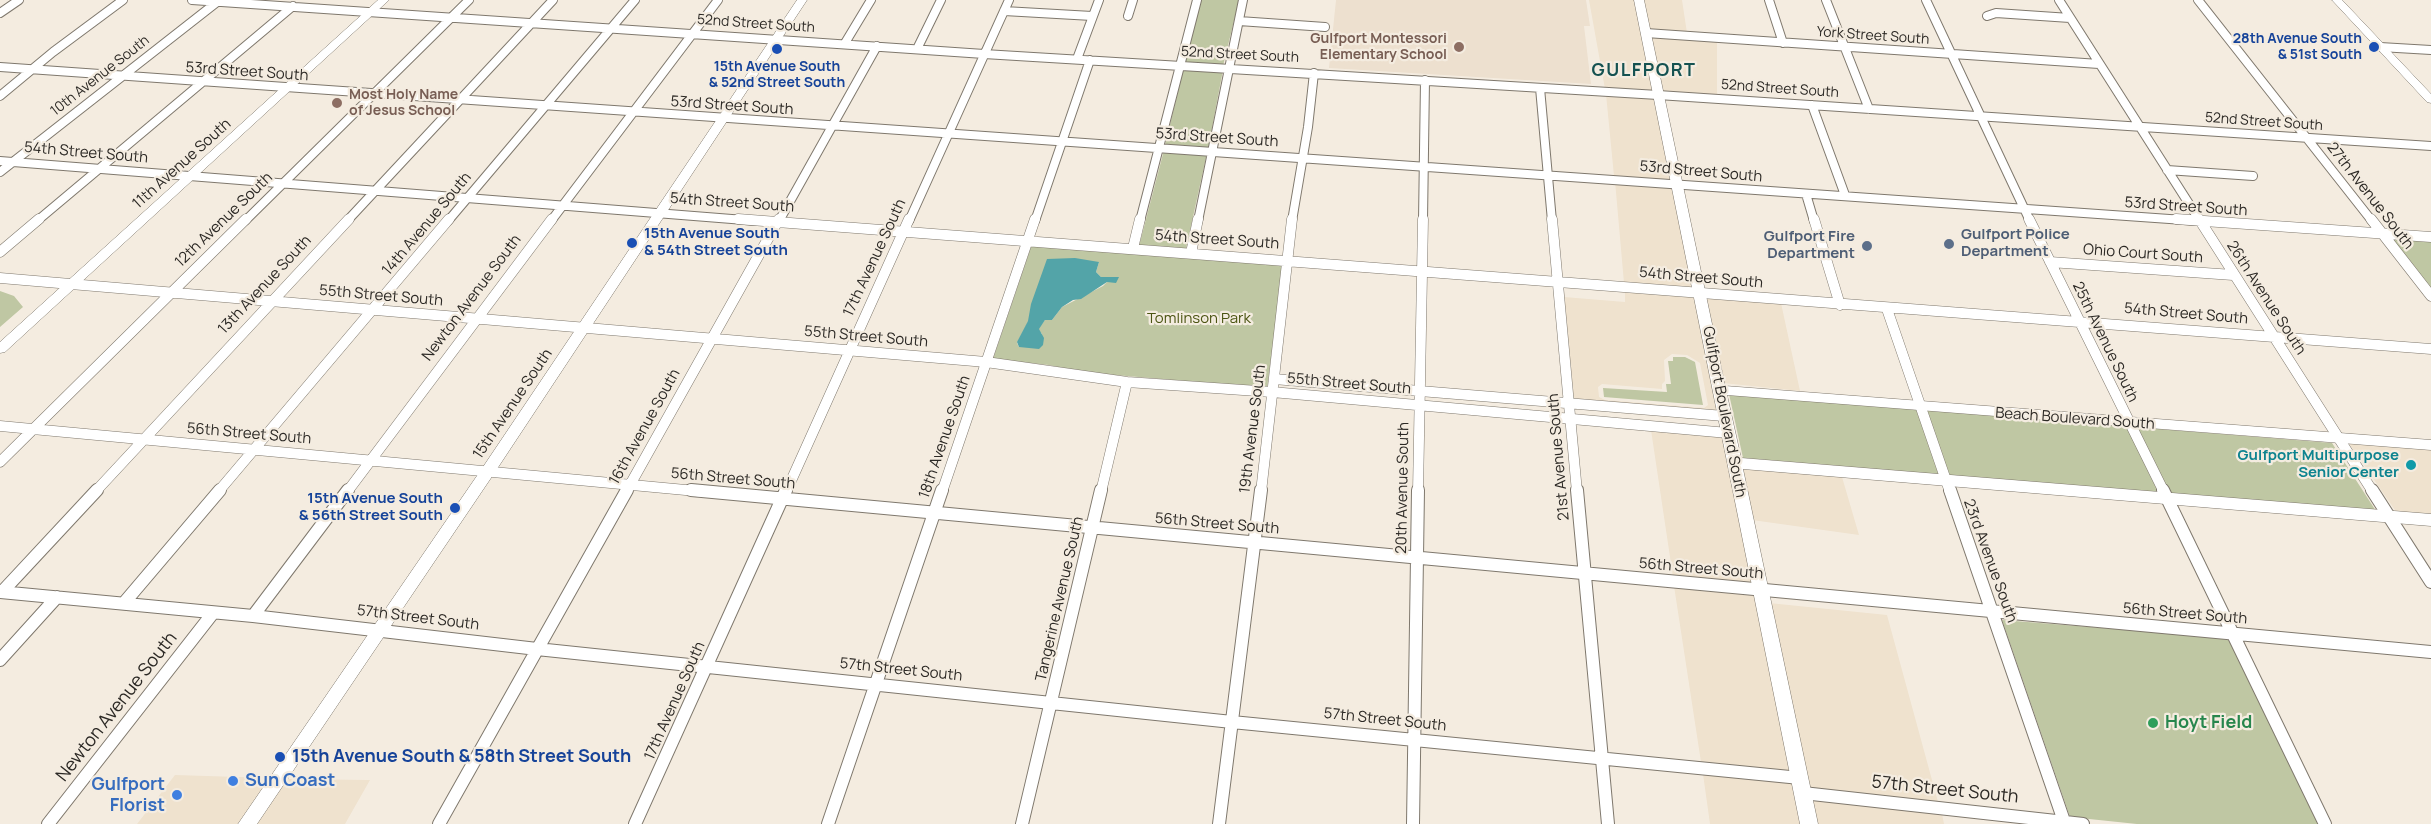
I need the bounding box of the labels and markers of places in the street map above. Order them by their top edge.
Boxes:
place label: Gulfport Montessori Elementary School [1310,31,1447,63]
place label: 28th Avenue South & 51st South [2233,31,2362,63]
marker: Gulfport Montessori Elementary School [1452,40,1466,54]
marker: 28th Avenue South & 51st South [2367,40,2381,54]
marker: 15th Avenue South & 52nd Street South [770,42,784,56]
place label: 15th Avenue South & 52nd Street South [709,59,845,92]
place label: Most Holy Name of Jesus School [349,87,458,120]
marker: Most Holy Name of Jesus School [330,96,344,110]
place label: 15th Avenue South & 54th Street South [644,225,788,260]
place label: Gulfport Police Department [1961,226,2070,261]
place label: Gulfport Fire Department [1764,228,1855,263]
marker: 15th Avenue South & 54th Street South [625,236,639,250]
marker: Gulfport Police Department [1942,237,1956,251]
marker: Gulfport Fire Department [1860,239,1874,253]
place label: Gulfport Multipurpose Senior Center [2238,447,2399,482]
marker: Gulfport Multipurpose Senior Center [2404,458,2418,472]
place label: 15th Avenue South & 56th Street South [299,490,443,525]
marker: 15th Avenue South & 56th Street South [448,501,462,515]
place label: Hoyt Field [2165,712,2252,734]
marker: Hoyt Field [2146,716,2160,730]
place label: 15th Avenue South & 58th Street South [292,746,631,768]
marker: 15th Avenue South & 58th Street South [273,750,287,764]
place label: Sun Coast [245,770,335,792]
place label: Gulfport Florist [92,774,165,816]
marker: Sun Coast [226,774,240,788]
marker: Gulfport Florist [170,788,184,802]

